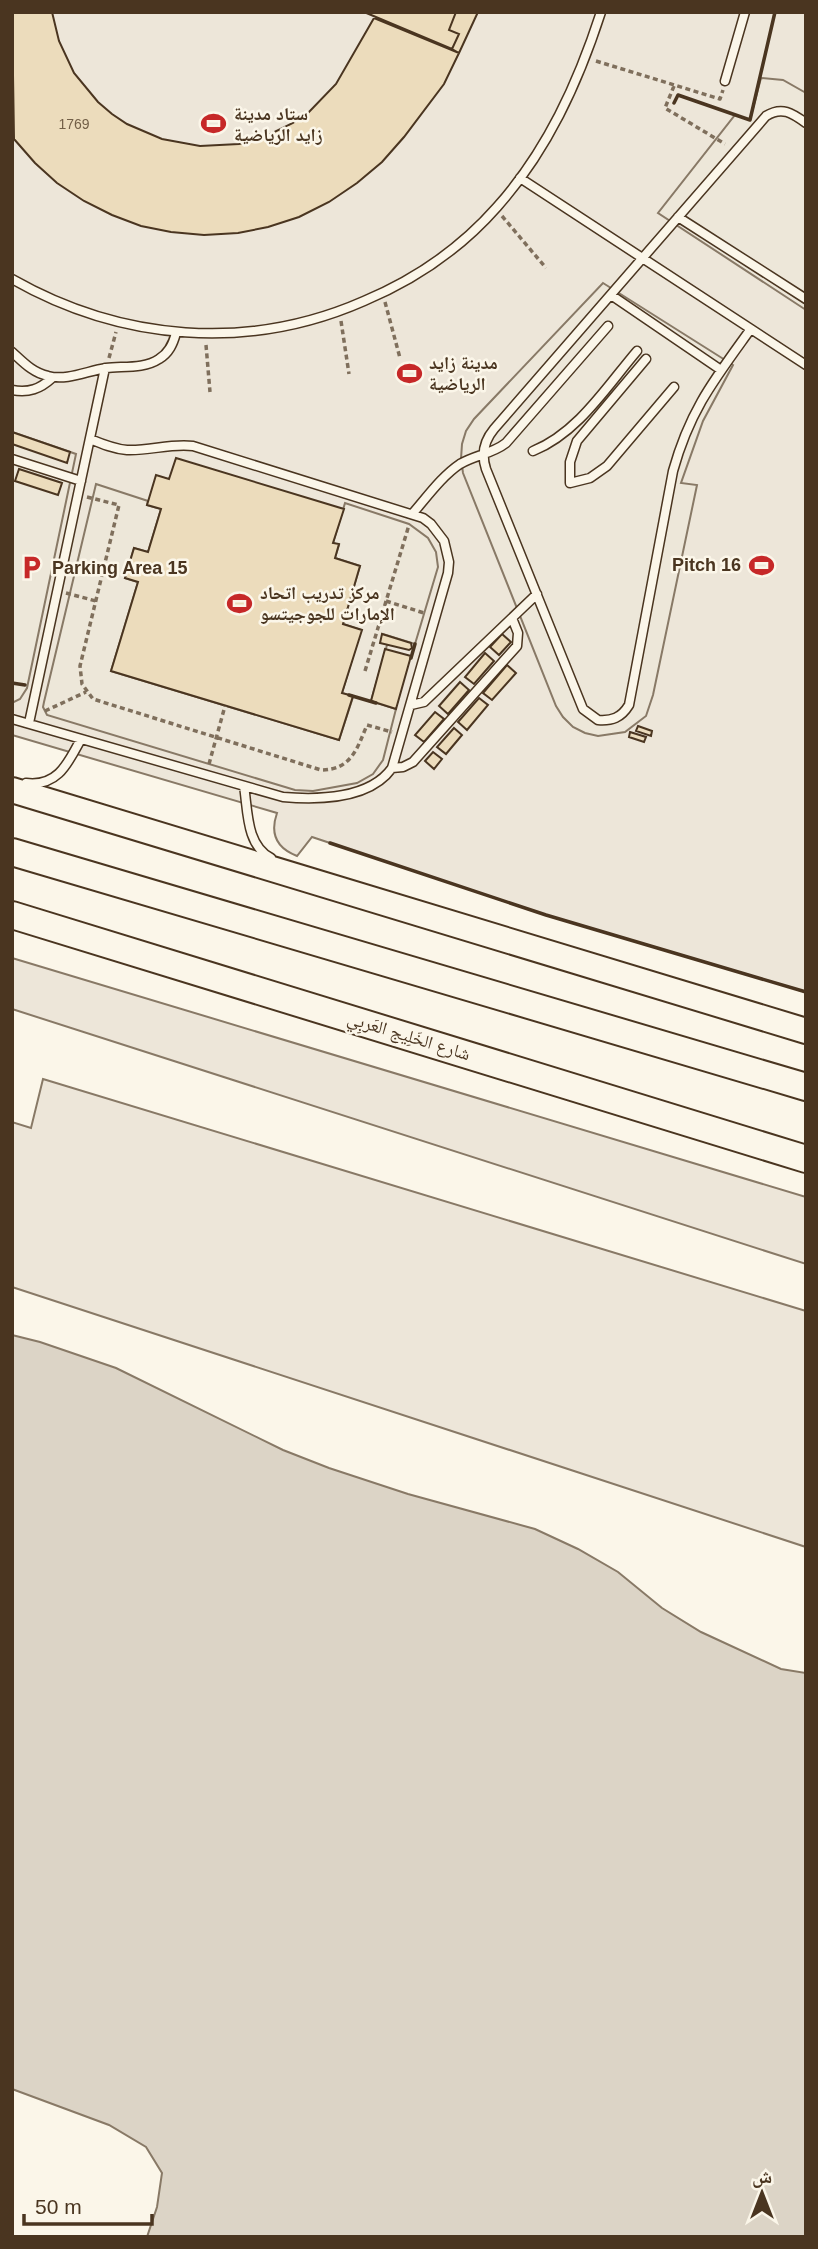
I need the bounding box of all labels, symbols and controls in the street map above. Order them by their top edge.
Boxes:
place label: ستاد مدينة زايد الرياضية [234,104,323,145]
sports icon: ستاد مدينة زايد الرياضية [200,110,228,138]
house number: 1769 [58,116,90,132]
place label: مدينة زايد الرياضية [429,353,498,394]
sports icon: مدينة زايد الرياضية [395,359,423,387]
sports icon: Pitch 16 [747,551,775,579]
parking icon: Parking Area 15 [18,554,46,582]
place label: Pitch 16 [672,555,741,575]
place label: Parking Area 15 [52,558,187,578]
place label: مركز تدريب اتحاد الإمارات للجوجيتسو [260,583,395,624]
sports icon: مركز تدريب اتحاد الإمارات للجوجيتسو [226,589,254,617]
street label: شارع الخَلِيج العَربِي [344,1008,473,1069]
north arrow [727,2158,797,2228]
text: ش [752,2166,772,2188]
scale bar [24,2182,152,2226]
text: 50 m [35,2195,82,2218]

